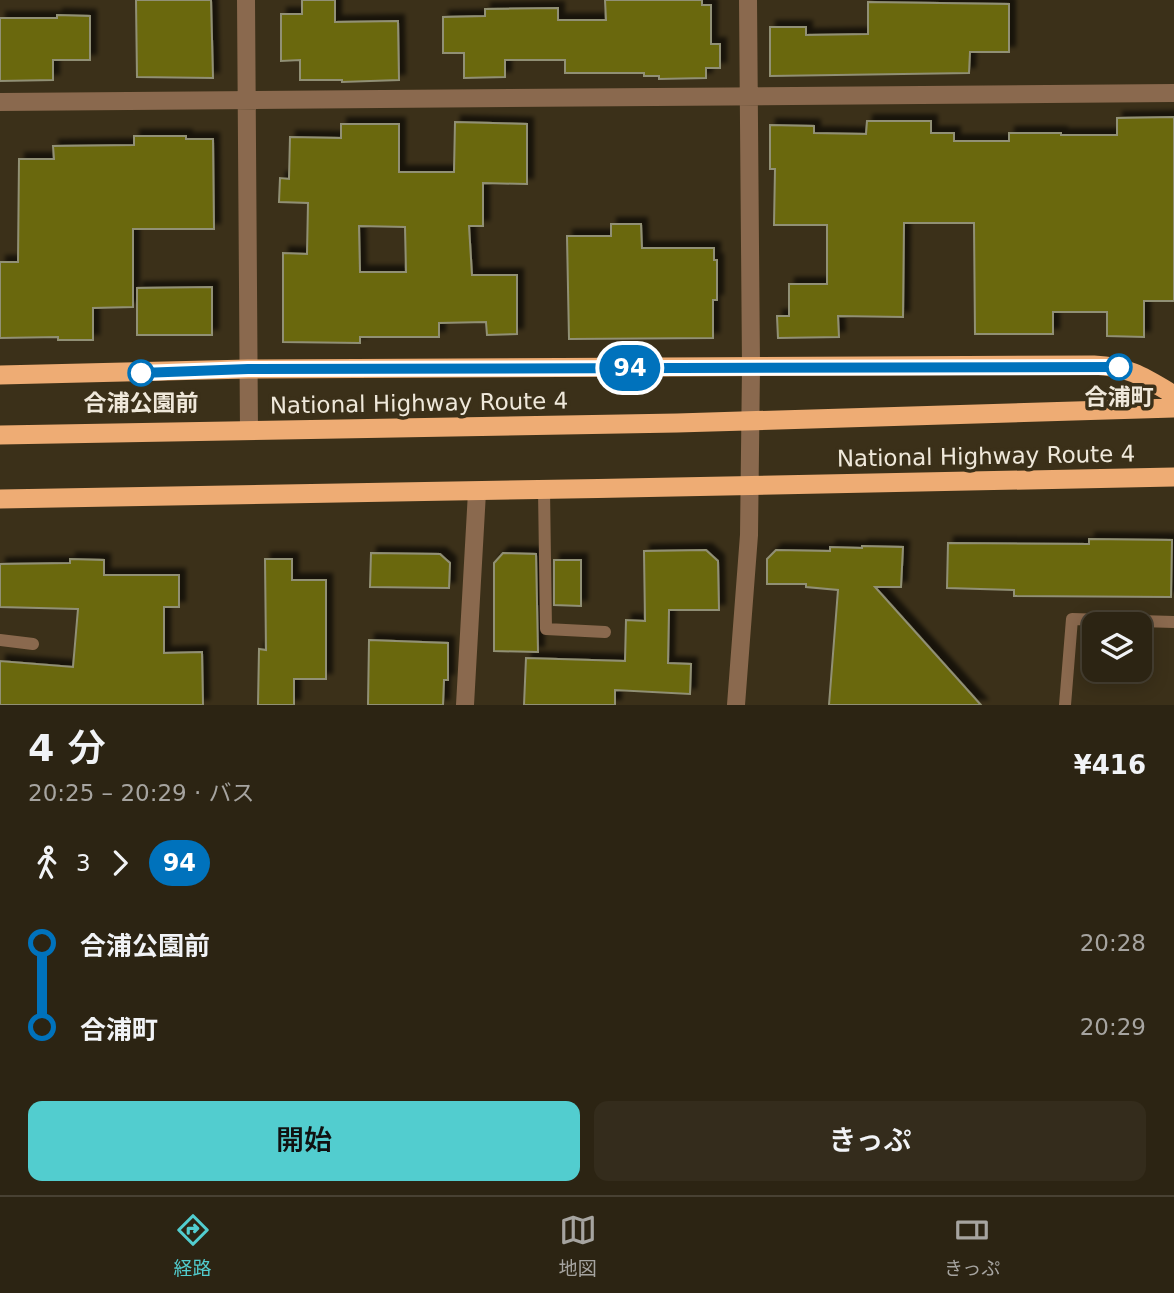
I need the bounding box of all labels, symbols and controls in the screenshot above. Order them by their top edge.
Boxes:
line badge: 94 [598,345,662,391]
text: 94 [613,354,647,382]
marker: 合浦町 [1106,354,1132,380]
marker: 合浦公園前 [128,360,154,386]
place label: 合浦町 [1085,384,1154,410]
street label: National Highway Route 4 [270,387,568,419]
place label: 合浦公園前 [84,390,199,416]
street label: National Highway Route 4 [837,440,1135,472]
map controls [1082,612,1152,682]
button: layers [1082,612,1152,682]
text: 4 分 [28,726,106,770]
text: ¥416 [1074,750,1146,780]
text: 20:25 – 20:29 · バス [28,780,255,806]
icon: walk [28,844,66,882]
icon: forward [101,844,139,882]
text: 94 [163,849,196,877]
text: 3 [76,850,91,876]
text: 20:28 [1080,930,1146,956]
text: 合浦公園前 [80,931,210,961]
text: 20:29 [1080,1014,1146,1040]
text: 合浦町 [80,1015,158,1045]
button: 開始 [28,1101,580,1181]
button: きっぷ [594,1101,1146,1181]
tab: 経路 [174,1211,212,1280]
tab: 地図 [559,1211,597,1280]
tab: きっぷ [944,1211,1000,1280]

